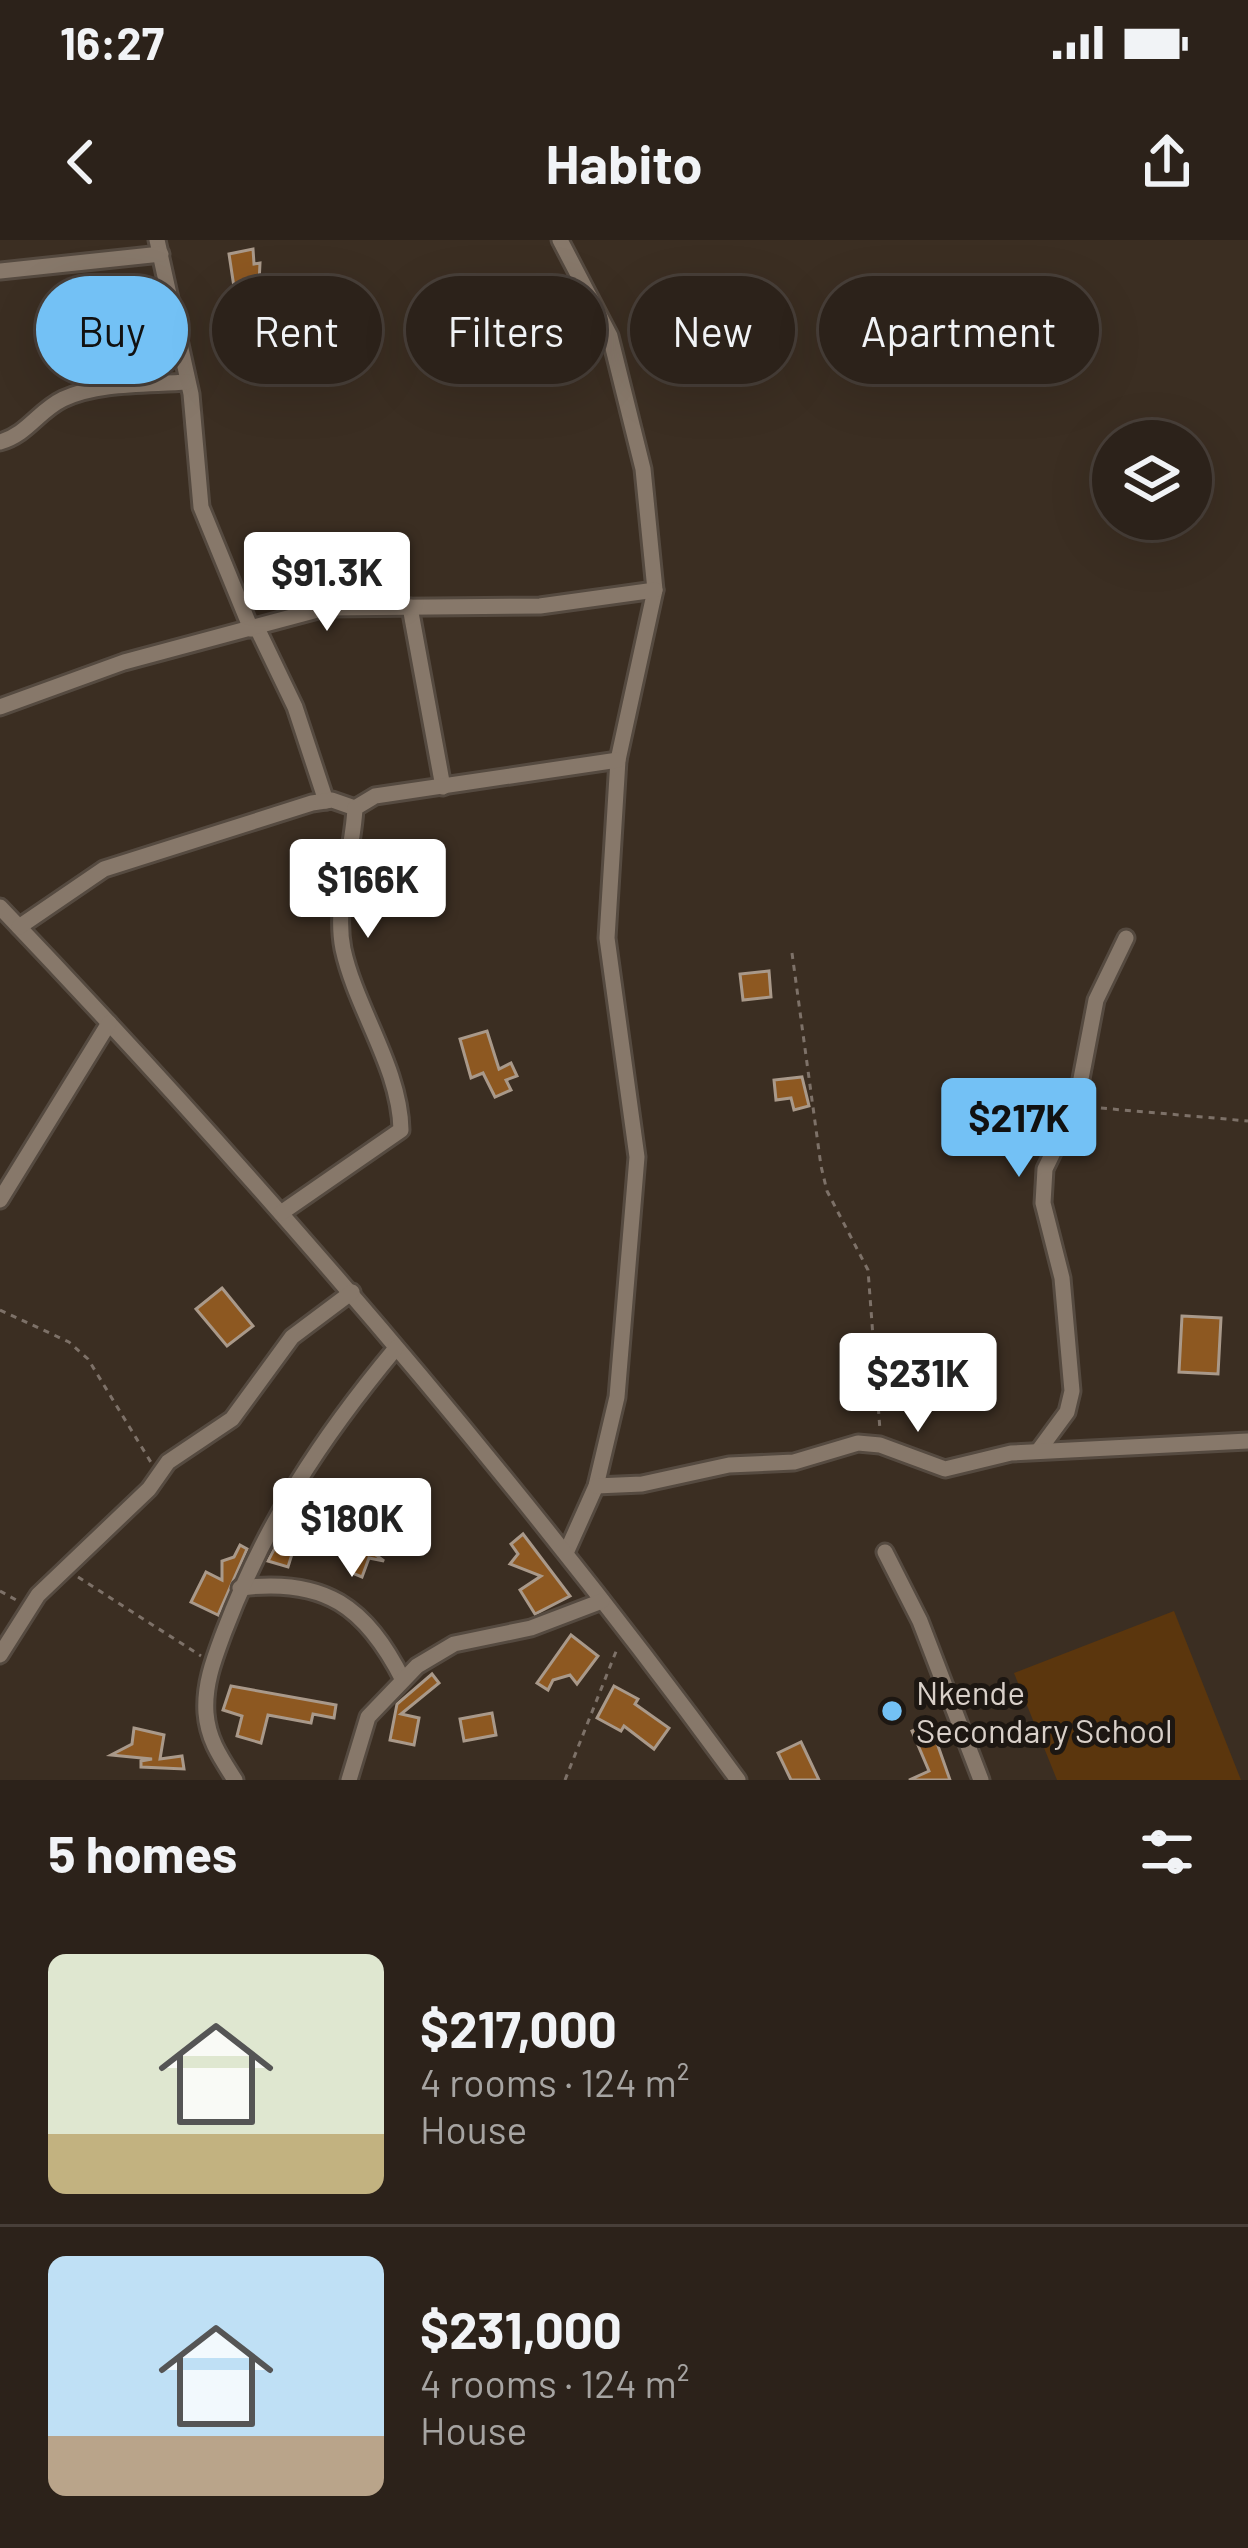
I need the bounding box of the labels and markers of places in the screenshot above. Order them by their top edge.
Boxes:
pin: $91.3K [229,532,425,634]
pin: $166K [284,839,452,941]
pin: $217K [935,1078,1103,1180]
pin: $231K [834,1333,1002,1435]
pin: $180K [268,1478,436,1580]
place label: Nkende Secondary School [916,1672,1173,1750]
marker: Nkende Secondary School [879,1698,905,1724]

